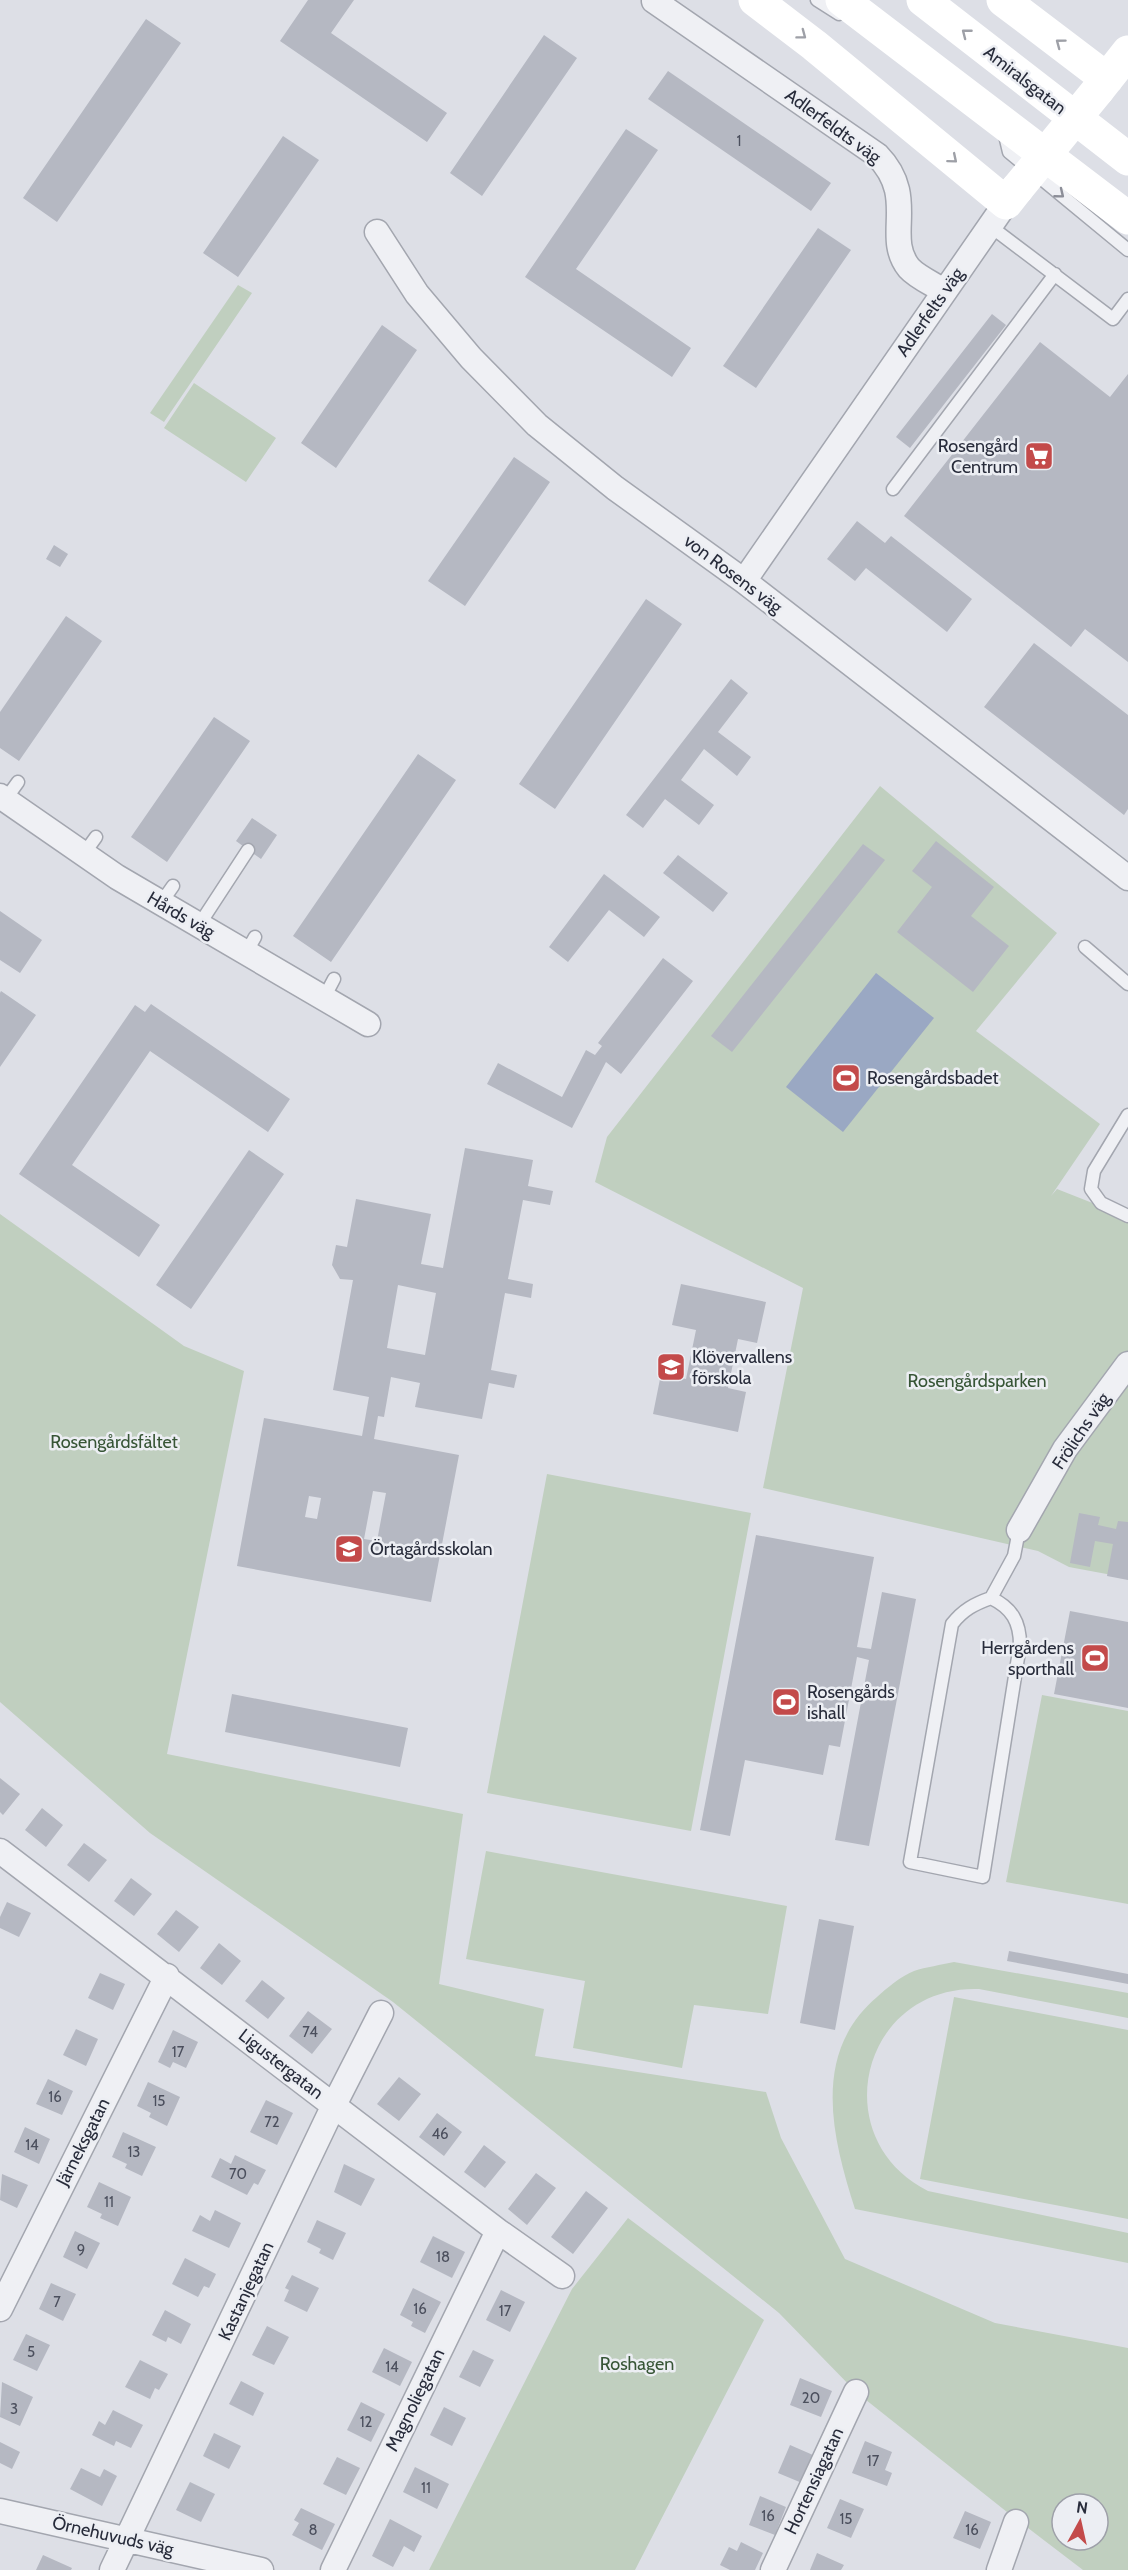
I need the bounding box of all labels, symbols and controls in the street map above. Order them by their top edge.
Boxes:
one-way arrow [795,28,806,39]
one-way arrow [961,30,972,41]
one-way arrow [1056,40,1067,51]
street label: Amiralsgatan [979,41,1071,119]
street label: Adlerfeldts väg [781,84,886,169]
house number: 1 [737,132,741,150]
one-way arrow [946,152,957,163]
one-way arrow [1053,187,1064,198]
street label: Adlerfelts väg [891,263,969,361]
place label: Rosengård Centrum [938,435,1018,478]
supermarket icon: Rosengård Centrum [1023,440,1055,472]
street label: von Rosens väg [679,530,787,619]
street label: Hårds väg [143,887,220,944]
sports icon: Rosengårdsbadet [830,1062,862,1094]
place label: Rosengårdsbadet [867,1067,999,1089]
place label: Klövervallens förskola [692,1346,792,1389]
school or university icon: Klövervallens förskola [655,1351,687,1383]
park label: Rosengårdsparken [908,1370,1046,1392]
street label: Frölichs väg [1047,1388,1115,1474]
park label: Rosengårdsfältet [50,1431,178,1453]
school or university icon: Örtagårdsskolan [333,1533,365,1565]
place label: Örtagårdsskolan [370,1538,493,1560]
place label: Herrgårdens sporthall [981,1637,1075,1680]
sports icon: Herrgårdens sporthall [1079,1642,1111,1674]
place label: Rosengårds ishall [807,1681,895,1724]
sports icon: Rosengårds ishall [770,1686,802,1718]
house number: 74 [302,2023,318,2041]
street label: Ligustergatan [234,2024,328,2104]
house number: 17 [172,2043,185,2061]
house number: 16 [48,2088,62,2106]
house number: 15 [152,2092,166,2110]
street label: Järneksgatan [51,2094,115,2191]
house number: 72 [264,2113,280,2131]
house number: 46 [431,2125,449,2143]
house number: 14 [25,2136,39,2154]
house number: 13 [127,2143,141,2161]
house number: 70 [229,2165,247,2183]
house number: 11 [104,2193,114,2211]
street label: Kastanjegatan [214,2238,278,2344]
house number: 9 [77,2241,85,2259]
house number: 18 [436,2248,450,2266]
house number: 7 [53,2293,61,2311]
house number: 16 [413,2300,427,2318]
house number: 17 [499,2302,512,2320]
house number: 5 [27,2343,35,2361]
street label: Magnoliegatan [381,2345,449,2455]
park label: Roshagen [600,2353,674,2375]
house number: 14 [385,2358,399,2376]
house number: 20 [802,2389,820,2407]
house number: 3 [10,2400,18,2418]
house number: 12 [360,2413,373,2431]
street label: Hortensiagatan [780,2424,848,2538]
house number: 17 [867,2452,880,2470]
house number: 11 [421,2479,431,2497]
north arrow [1050,2492,1110,2552]
text: N [1075,2497,1089,2518]
house number: 16 [761,2507,775,2525]
house number: 15 [839,2510,853,2528]
street label: Örnehuvuds väg [50,2511,177,2561]
house number: 8 [308,2521,318,2539]
house number: 16 [965,2521,979,2539]

